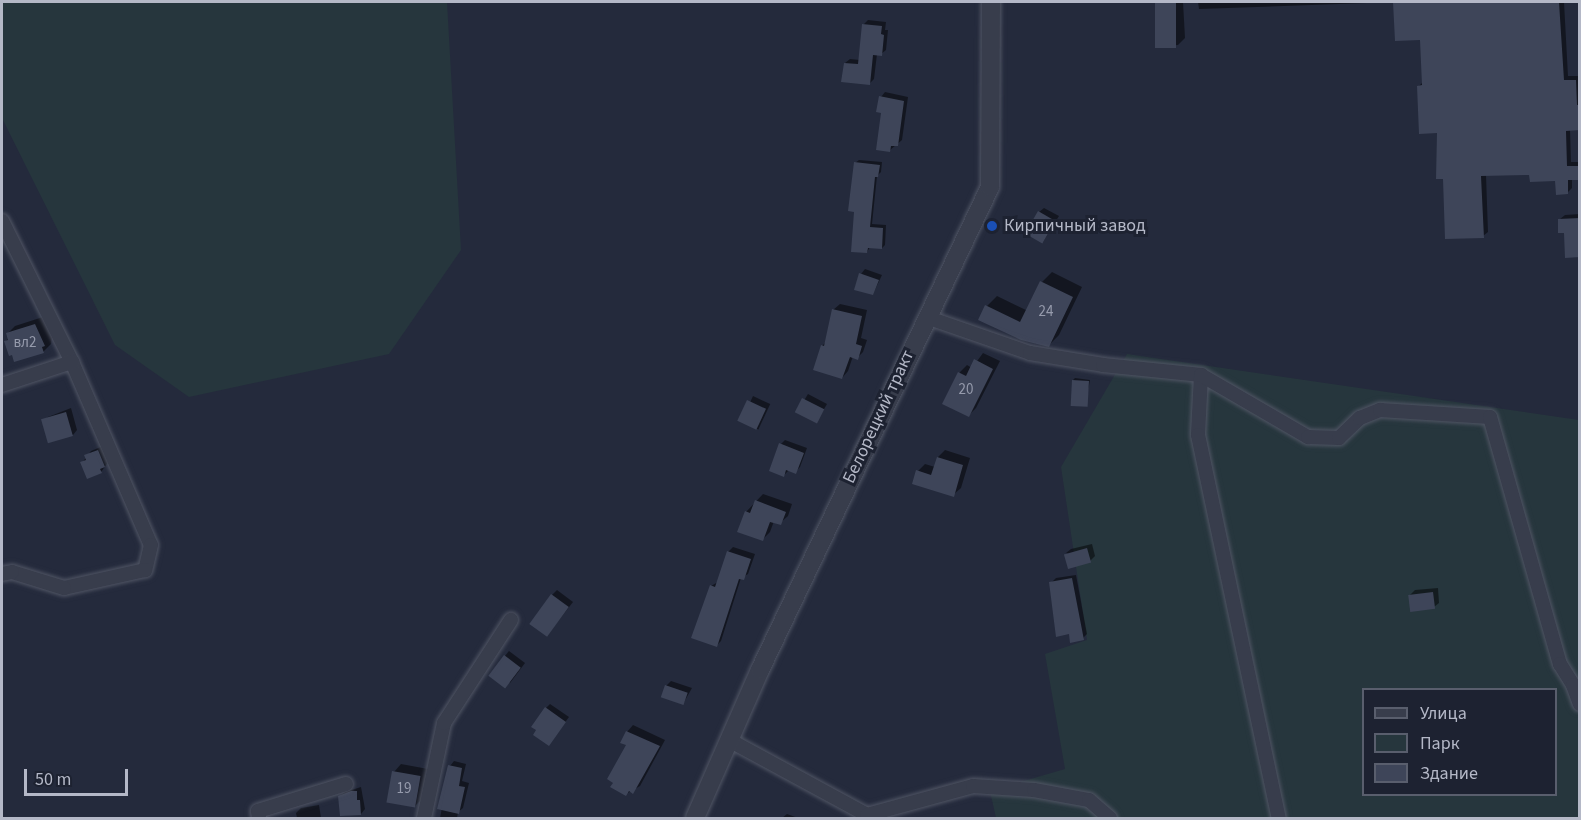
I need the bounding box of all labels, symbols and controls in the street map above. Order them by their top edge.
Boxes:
place label: Кирпичный завод [1004,215,1146,237]
marker: Кирпичный завод [985,219,999,233]
house number: 24 [1039,303,1053,321]
house number: вл2 [13,334,37,352]
street label: Белорецкий тракт [839,347,919,487]
house number: 20 [959,381,973,399]
legend [1362,688,1557,796]
text: Улица [1420,701,1467,726]
text: Парк [1420,731,1460,756]
scale bar [27,757,130,795]
text: Здание [1420,761,1478,786]
text: 50 m [35,767,71,792]
house number: 19 [397,780,411,798]

